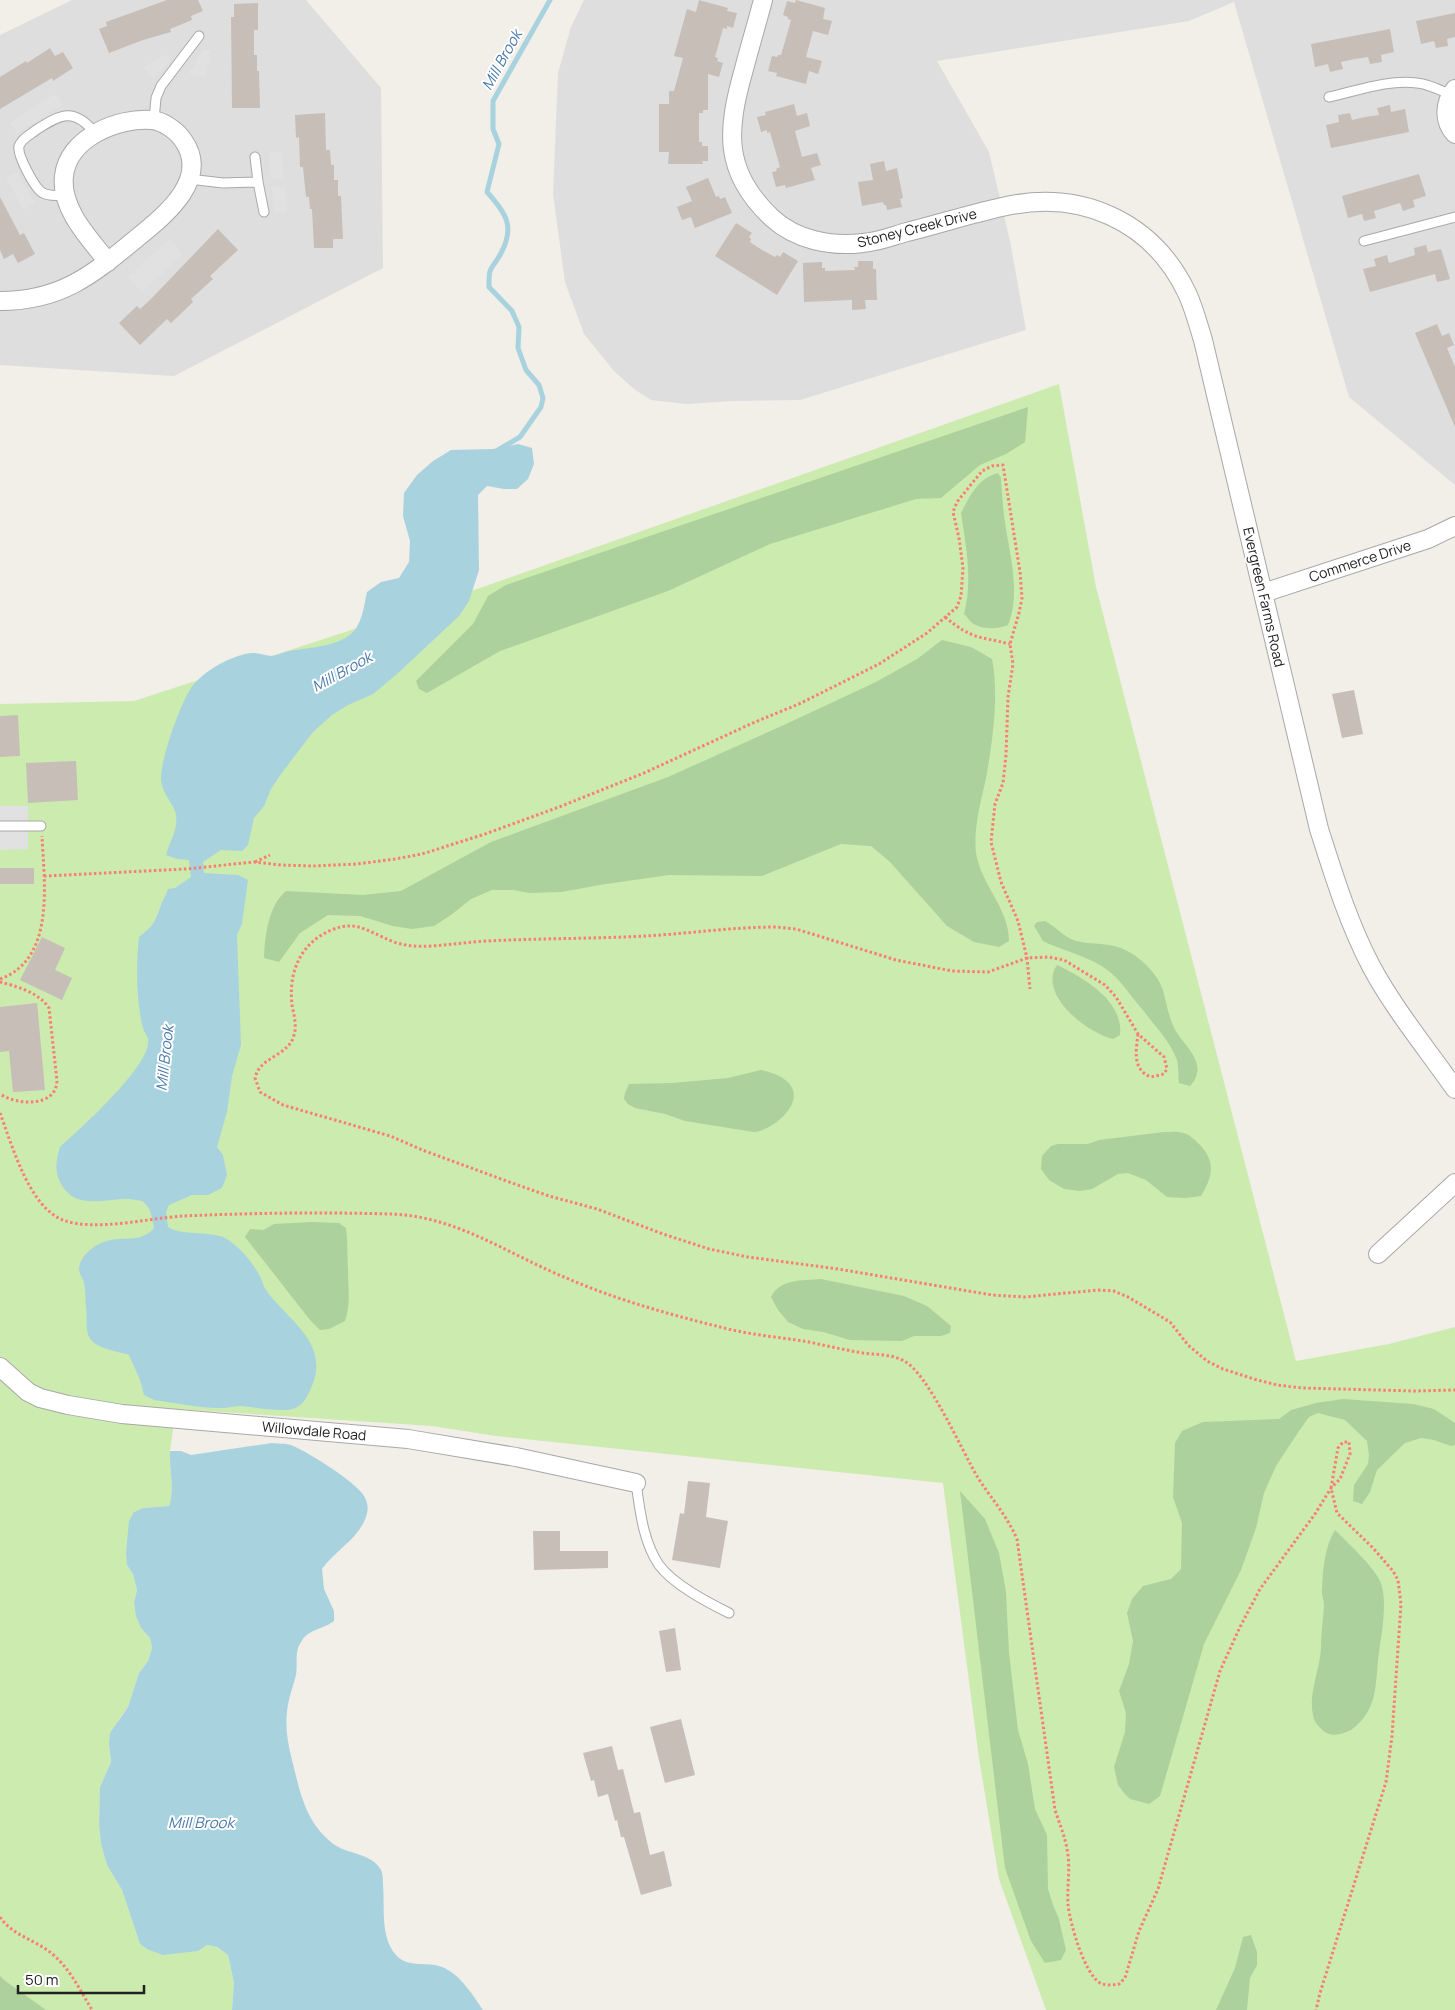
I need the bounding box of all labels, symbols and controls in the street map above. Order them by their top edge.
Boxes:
water label: Mill Brook [476,24,528,94]
street label: Stoney Creek Drive [855,203,979,252]
street label: Evergreen Farms Road [1239,525,1290,669]
street label: Commerce Drive [1306,535,1413,586]
water label: Mill Brook [308,645,378,697]
water label: Mill Brook [151,1022,179,1092]
street label: Willowdale Road [261,1416,367,1445]
water label: Mill Brook [168,1812,236,1833]
scale bar [18,1962,144,1994]
text: 50 m [25,1969,59,1990]

